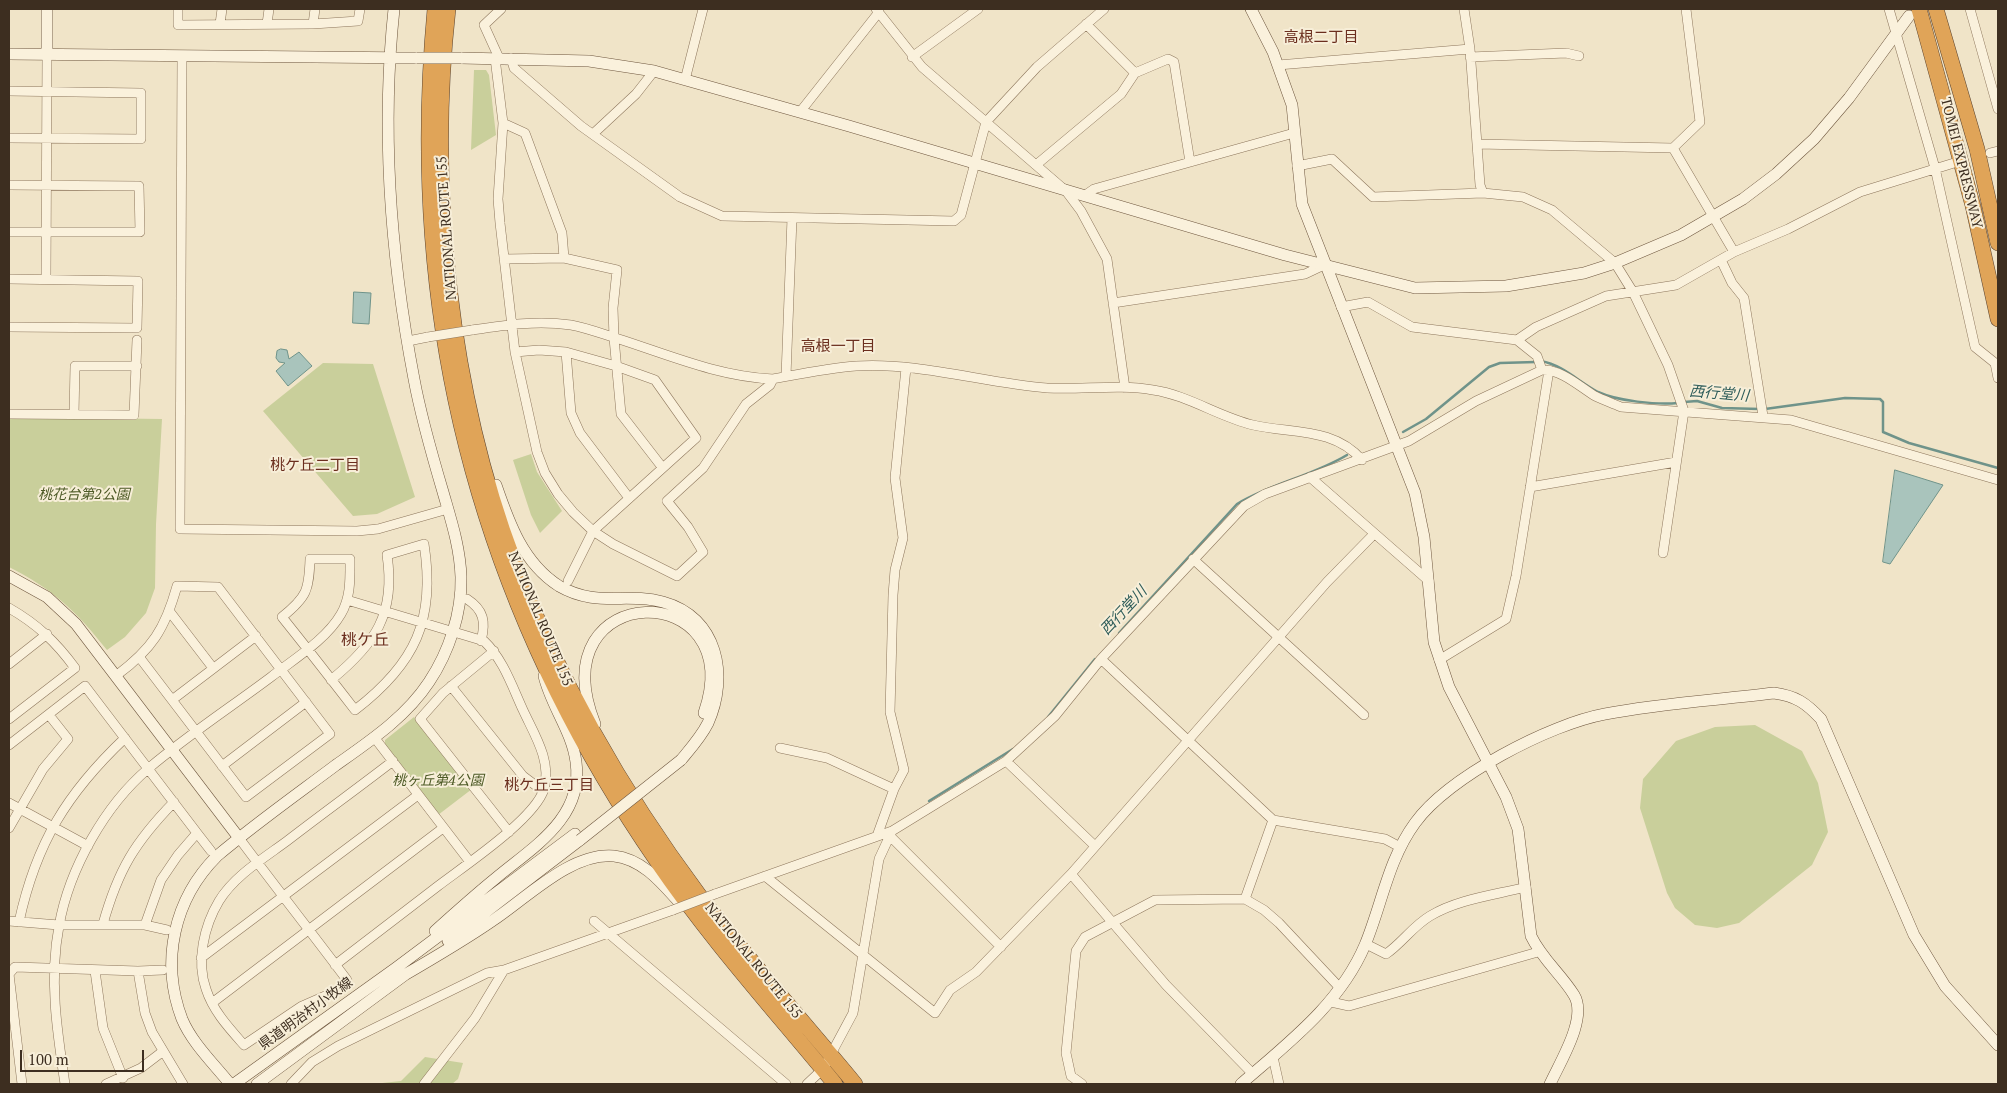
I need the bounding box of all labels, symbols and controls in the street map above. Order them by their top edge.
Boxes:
district label: 高根二丁目 [1284,29,1358,47]
street label: TOMEI EXPRESSWAY [1937,96,1985,230]
street label: NATIONAL ROUTE 155 [434,155,460,301]
district label: 高根一丁目 [801,338,875,356]
water label: 西行堂川 [1688,382,1750,406]
district label: 桃ケ丘二丁目 [270,457,360,475]
park label: 桃花台第2公園 [38,487,130,503]
street label: NATIONAL ROUTE 155 [504,549,576,689]
water label: 西行堂川 [1097,583,1151,639]
district label: 桃ケ丘 [341,630,389,650]
park label: 桃ヶ丘第4公園 [392,773,484,789]
district label: 桃ケ丘三丁目 [504,777,594,795]
street label: NATIONAL ROUTE 155 [701,900,805,1022]
street label: 県道明治村小牧線 [256,974,356,1054]
scale bar [22,1040,146,1072]
text: 100 m [28,1049,69,1069]

